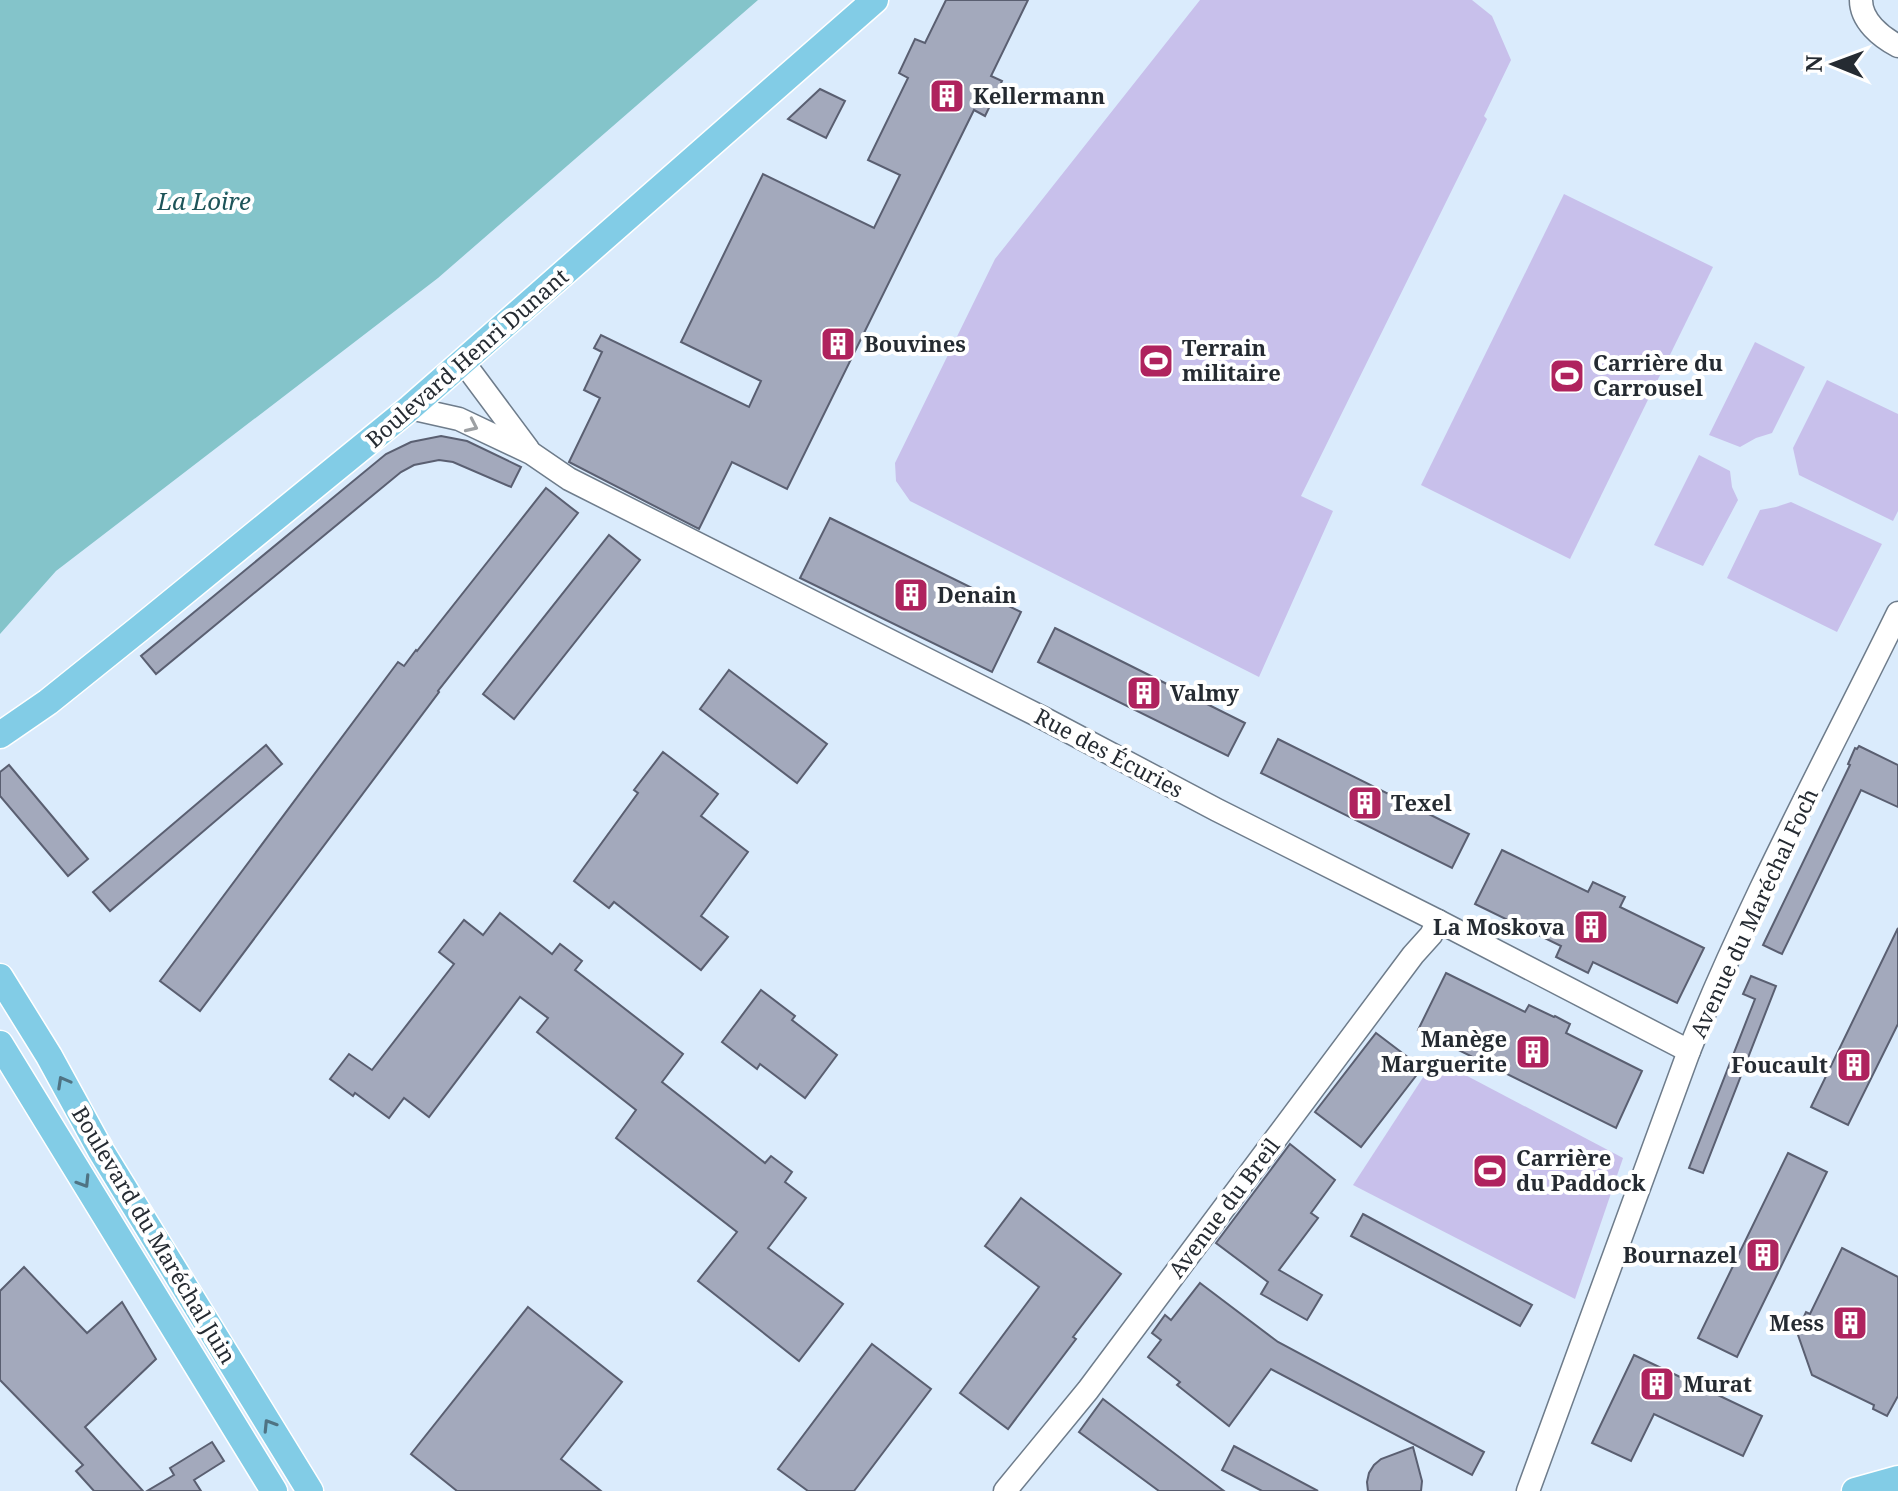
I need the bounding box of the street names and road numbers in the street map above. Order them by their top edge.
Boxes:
street label: Boulevard Henri Dunant [359,261,574,454]
street label: Rue des Écuries [1030,700,1189,804]
street label: Avenue du Maréchal Foch [1682,783,1824,1042]
street label: Boulevard du Maréchal Juin [66,1100,244,1369]
street label: Avenue du Breil [1161,1131,1286,1283]

